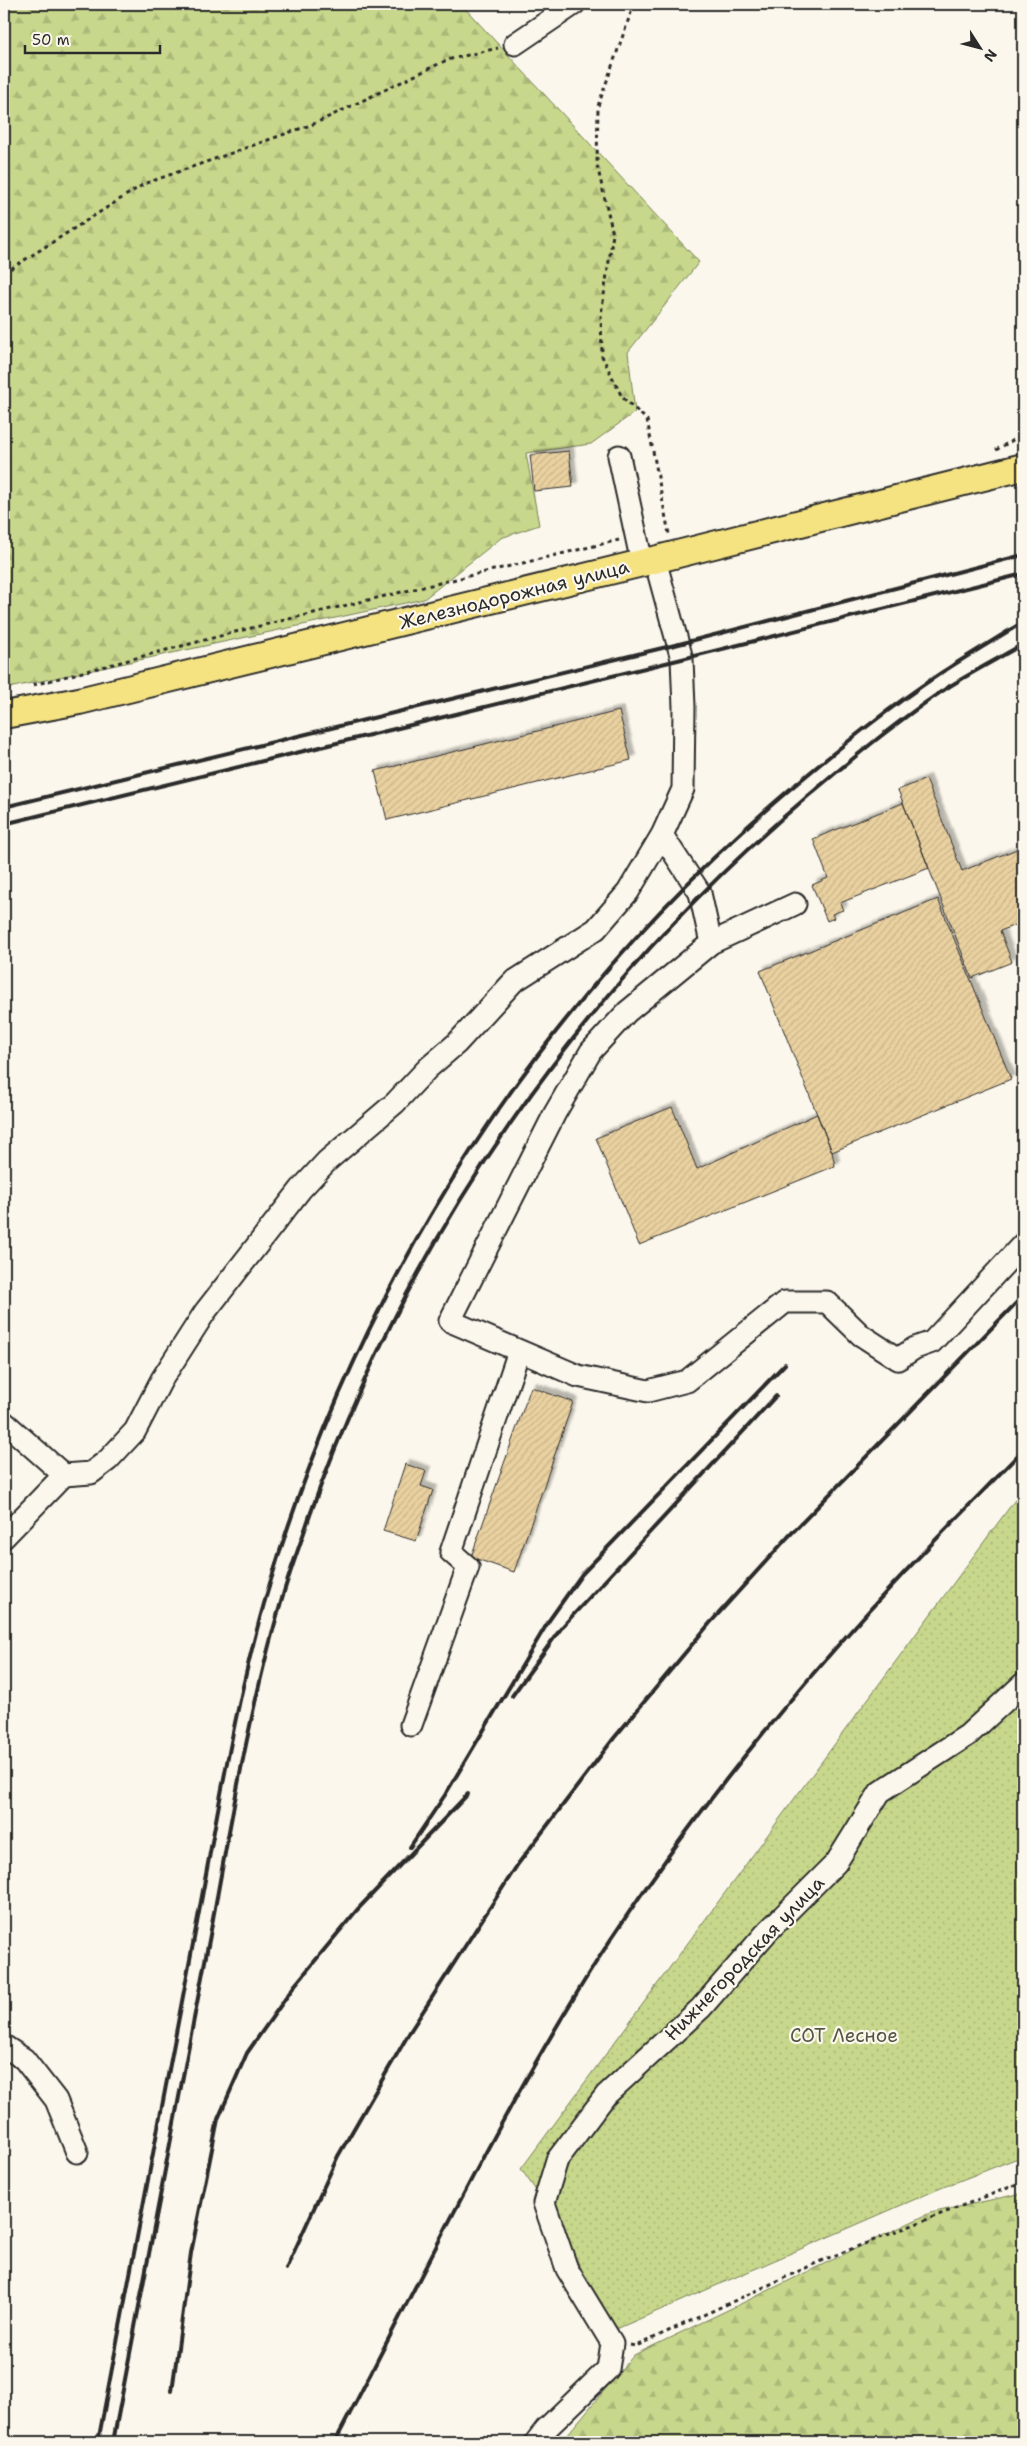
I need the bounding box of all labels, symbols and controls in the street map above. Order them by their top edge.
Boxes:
scale bar [25,22,160,54]
north arrow [954,22,1004,72]
text: 50 m [32,30,70,50]
text: N [980,46,1001,65]
street label: Железнодорожная улица [397,554,632,635]
street label: Нижнегородская улица [659,1870,830,2046]
park label: СОТ Лесное [790,2023,898,2048]

